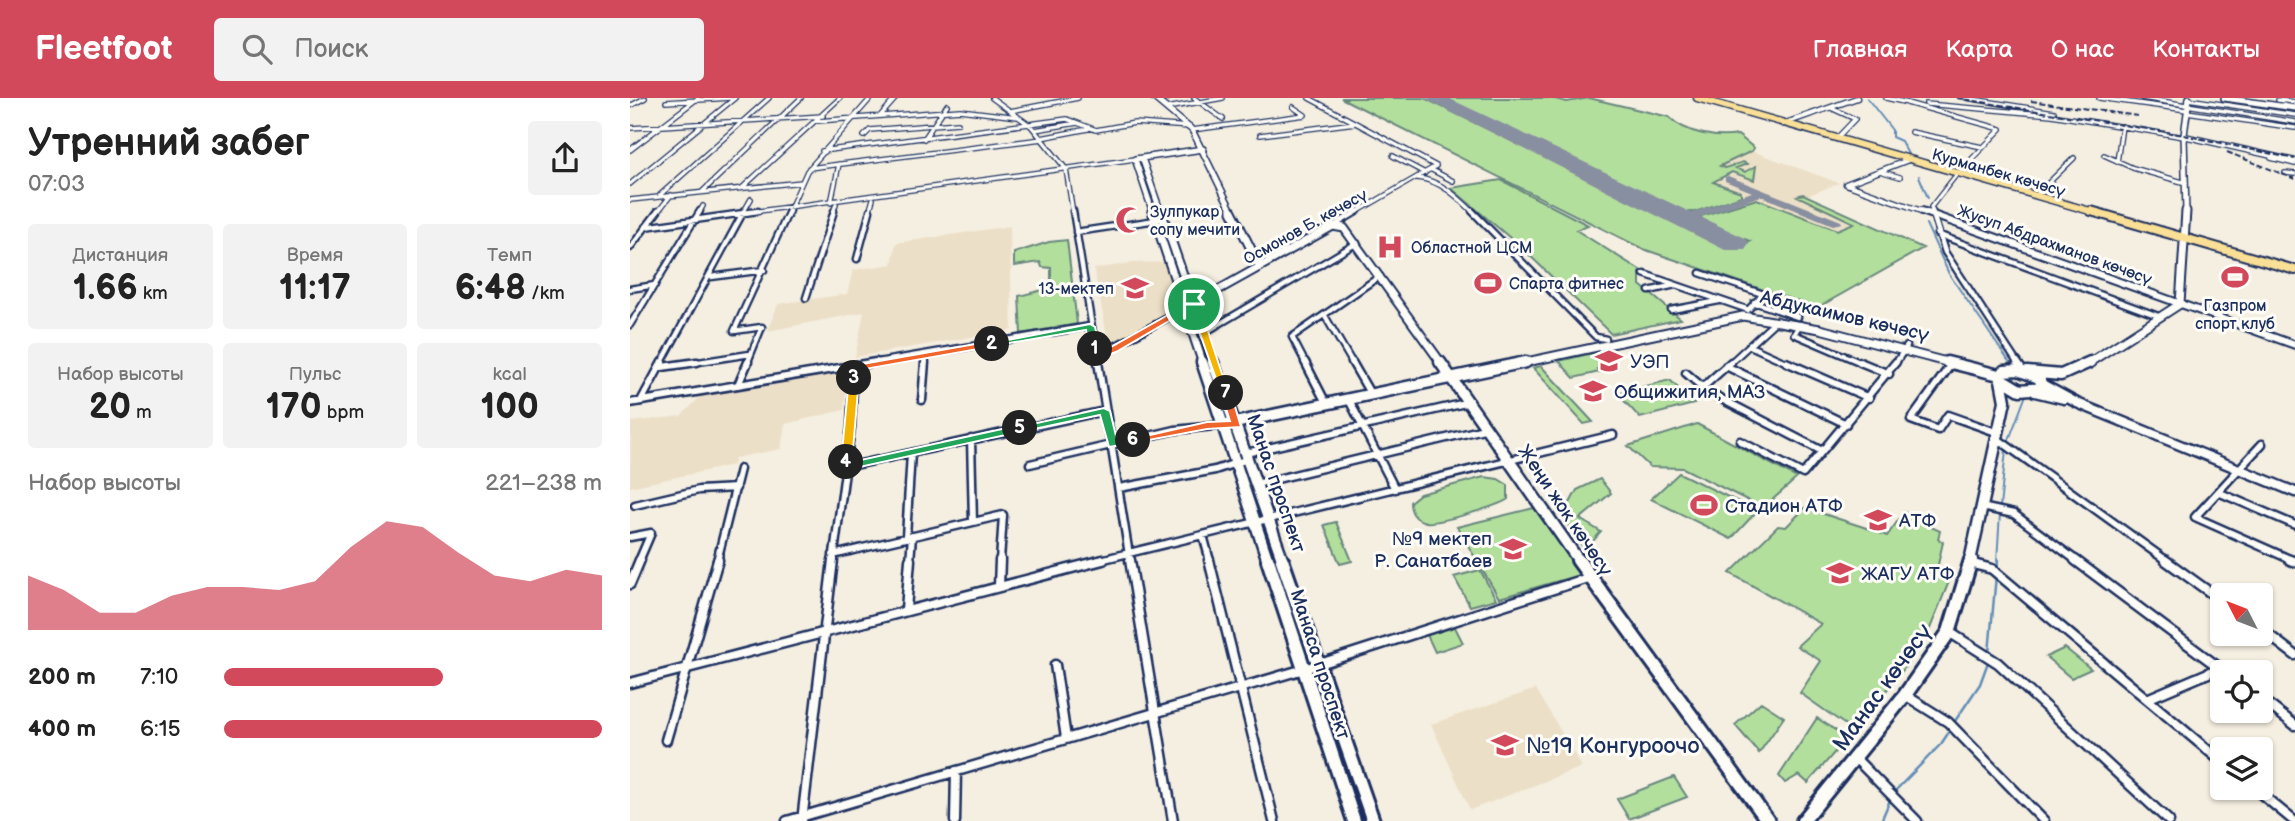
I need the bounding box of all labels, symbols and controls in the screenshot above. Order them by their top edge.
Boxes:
search box [214,18,704,81]
text: Fleetfoot [35,29,172,69]
icon: search [238,30,276,68]
text: Поиск [294,34,368,65]
text: Главная [1813,35,1907,64]
text: Карта [1945,35,2013,64]
text: О нас [2051,35,2114,64]
text: Контакты [2152,35,2260,64]
text: Утренний забег [28,121,310,166]
button: share [528,121,602,195]
street label: Курманбек көчөсү [1930,145,2068,202]
text: 07:03 [28,170,85,198]
street label: Осмонов Б. көчөсү [1241,185,1371,269]
street label: Жусуп Абдрахманов көчөсү [1955,201,2155,290]
place label: Зулпукар сопу мечити [1150,203,1240,240]
mosque icon: Зулпукар сопу мечити [1114,205,1144,235]
hospital icon: Областной ЦСМ [1375,232,1405,262]
place label: Областной ЦСМ [1411,239,1532,258]
text: Дистанция [72,244,168,267]
text: Время [287,244,343,267]
text: Темп [487,244,532,267]
sports icon: Газпром спорт клуб [2220,262,2250,292]
text: 1.66 [73,267,138,310]
text: 11:17 [279,267,351,310]
text: 6:48 [455,267,526,310]
sports icon: Спарта фитнес [1473,268,1503,298]
school or university icon: 13-мектеп [1120,273,1150,303]
pin [1164,274,1224,334]
place label: Спарта фитнес [1509,275,1624,294]
place label: 13-мектеп [1039,280,1114,299]
text: km [138,282,168,305]
text: /km [526,282,565,305]
icon: arrive [1175,285,1213,323]
street label: Абдукаимов көчөсү [1757,286,1931,347]
place label: Газпром спорт клуб [2195,297,2275,334]
pin: 2 [974,327,1010,362]
pin: 1 [1078,331,1112,366]
text: 2 [986,332,997,355]
text: 1 [1091,337,1099,360]
school or university icon: УЭП [1594,346,1624,376]
place label: УЭП [1630,351,1670,374]
pin: 3 [836,360,872,396]
text: Набор высоты [57,363,184,386]
text: Пульс [289,363,341,386]
text: kcal [493,363,527,386]
text: 3 [848,366,859,389]
pin: 7 [1208,376,1244,410]
school or university icon: Общижития, МАЗ [1578,376,1608,406]
text: 7 [1220,381,1231,404]
place label: Общижития, МАЗ [1614,381,1765,404]
text: 20 [89,386,131,429]
text: 170 [266,386,322,429]
text: 100 [480,386,539,429]
text: m [131,401,152,424]
text: bpm [322,401,364,424]
pin: 5 [1002,410,1038,446]
street label: Манас проспект [1241,411,1310,556]
text: 5 [1014,416,1025,439]
pin: 6 [1116,422,1150,458]
text: 6 [1127,428,1138,451]
street label: Жеңи жок көчөсү [1512,441,1617,581]
pin: 4 [828,444,864,480]
text: 4 [840,450,851,473]
text: Набор высоты [28,469,181,497]
text: 221–238 m [485,469,602,497]
sports icon: Стадион АТФ [1689,490,1719,520]
place label: Стадион АТФ [1725,495,1843,518]
school or university icon: АТФ [1863,505,1893,535]
place label: АТФ [1898,510,1937,533]
place label: №9 мектеп Р. Санатбаев [1374,528,1492,573]
school or university icon: №9 мектеп Р. Санатбаев [1498,534,1528,564]
school or university icon: ЖАГУ АТФ [1825,558,1855,588]
place label: ЖАГУ АТФ [1861,563,1955,586]
north arrow [2210,583,2273,646]
map controls [2210,583,2273,800]
street label: Манаса проспект [1284,587,1355,742]
street label: Манас көчөсү [1827,618,1939,757]
button: locate [2210,660,2273,723]
text: 200 m [28,663,96,691]
text: 7:10 [140,663,178,691]
text: 400 m [28,715,96,743]
text: 6:15 [140,715,181,743]
school or university icon: №19 Конгуроочо [1490,730,1520,760]
place label: №19 Конгуроочо [1526,732,1699,760]
button: layers [2210,737,2273,800]

